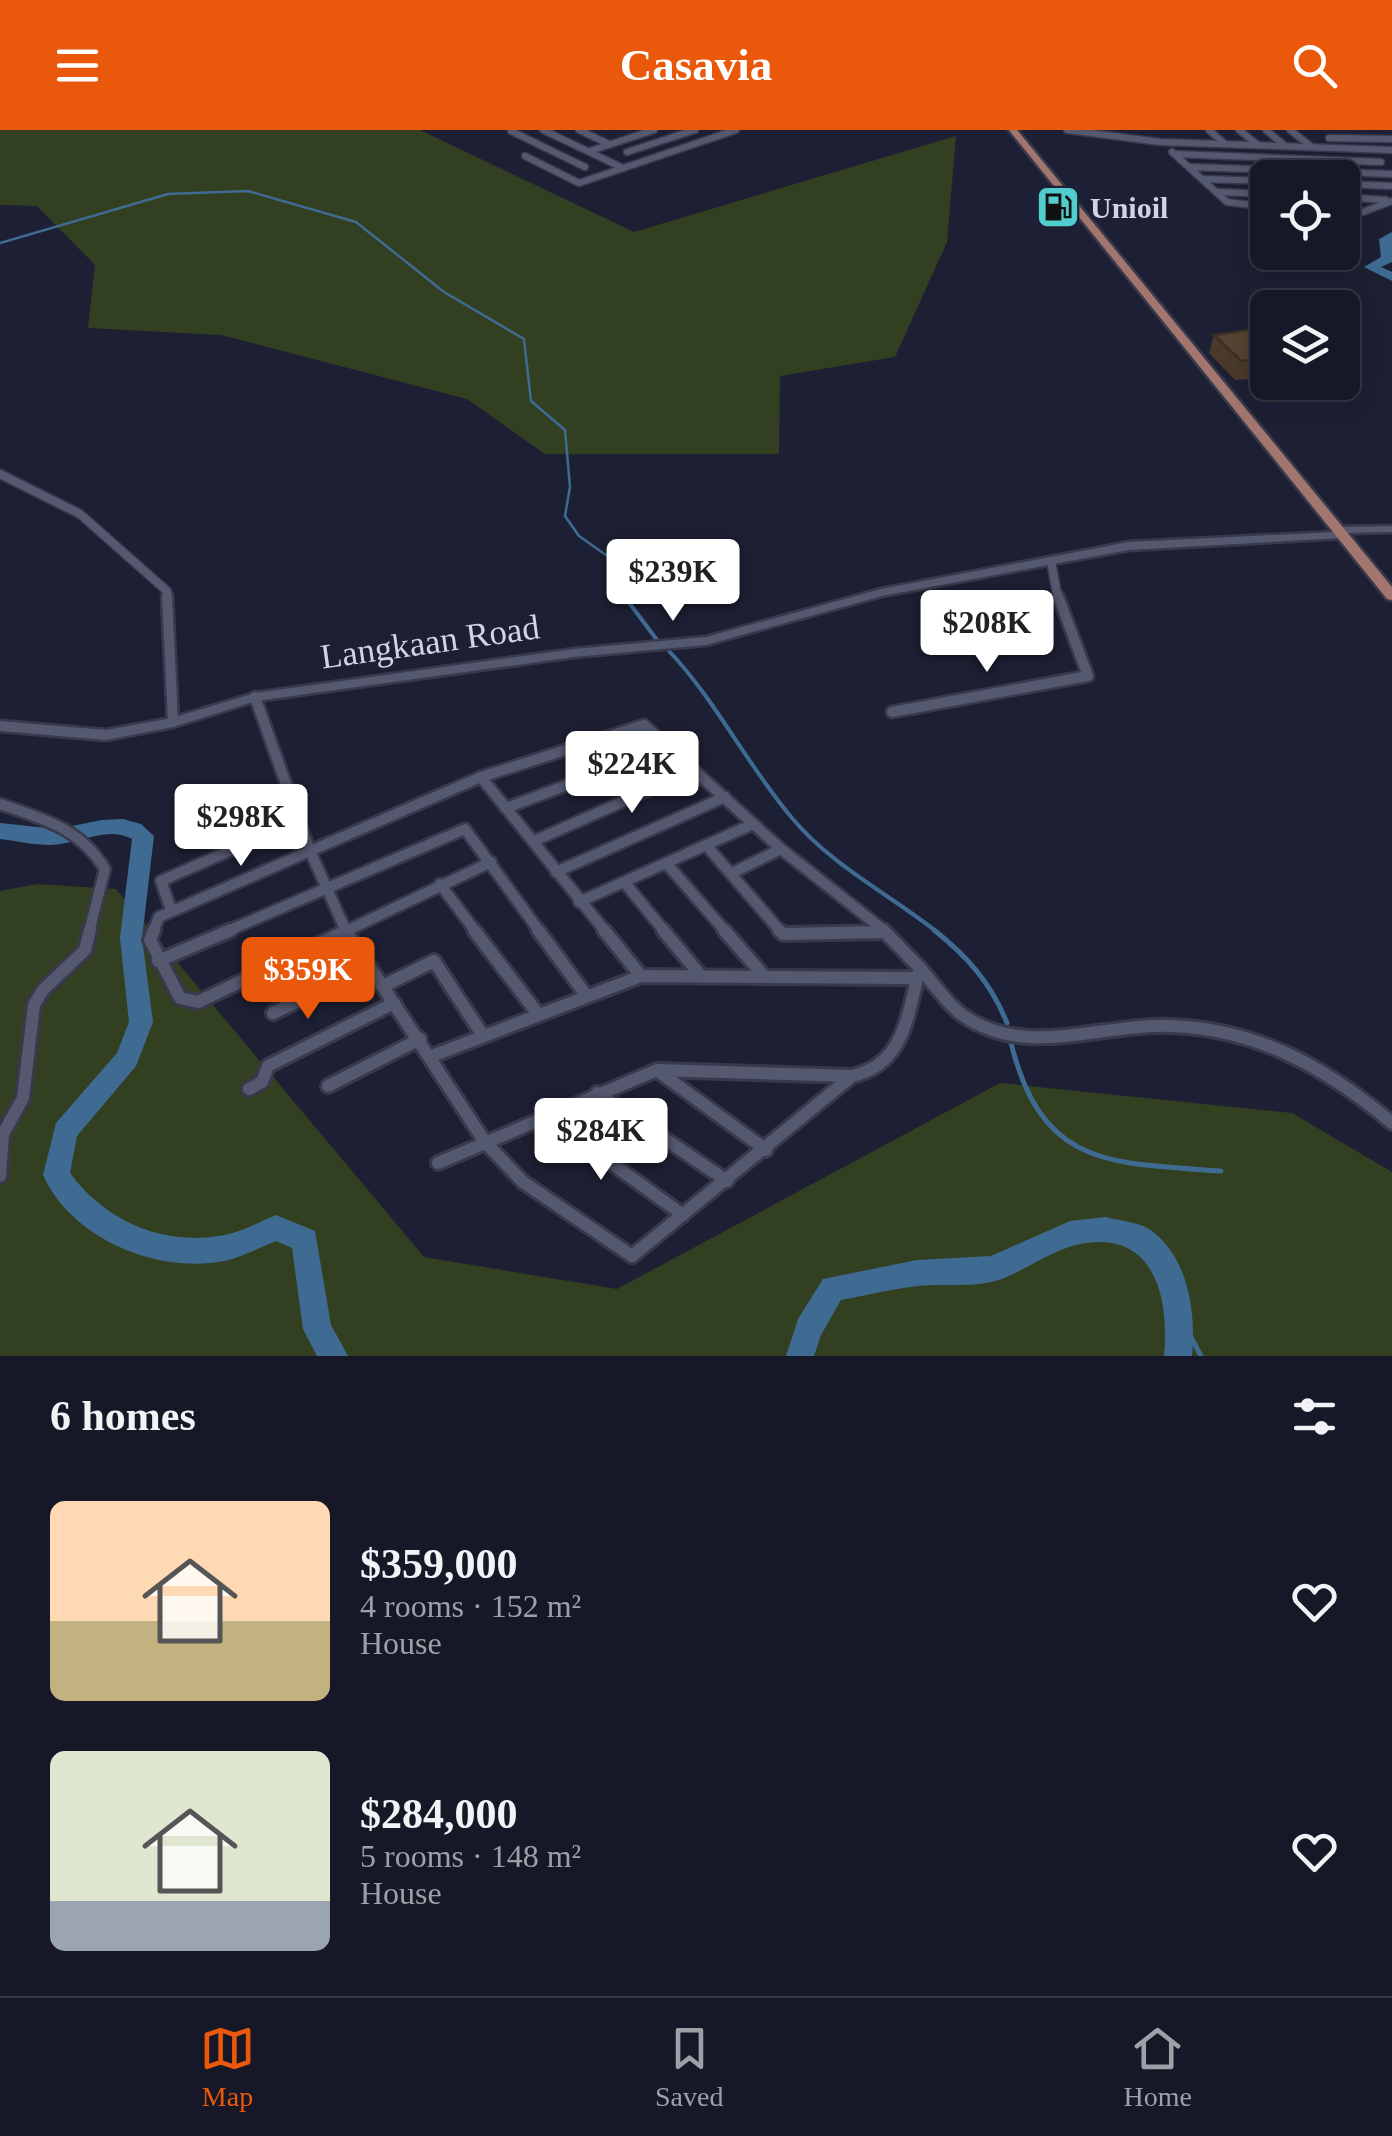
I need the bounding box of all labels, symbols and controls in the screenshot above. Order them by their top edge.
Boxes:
icon: menu [50,38,105,93]
icon: search [1287,38,1342,93]
text: Casavia [620,40,772,90]
map controls [1250,160,1360,400]
button: locate [1250,160,1360,270]
fuel station icon: Unioil [1035,184,1081,230]
place label: Unioil [1090,191,1168,224]
button: layers [1250,290,1360,400]
pin: $239K [603,539,743,624]
text: $239K [629,553,717,589]
pin: $208K [917,590,1057,675]
text: $208K [943,604,1031,640]
street label: Langkaan Road [318,607,542,677]
pin: $224K [562,731,702,816]
text: $224K [588,745,676,781]
pin: $298K [171,784,311,869]
text: $298K [197,798,285,834]
pin: $359K [238,937,378,1022]
text: $359K [264,951,352,987]
pin: $284K [531,1098,671,1183]
text: $284K [557,1112,645,1148]
icon: filters [1287,1389,1342,1444]
text: 6 homes [50,1393,196,1439]
icon: home [130,1541,250,1661]
text: $359,000 [360,1541,518,1587]
icon: heart [1287,1574,1342,1629]
text: 4 rooms · 152 m² [360,1588,581,1624]
text: House [360,1625,442,1661]
icon: home [130,1791,250,1911]
text: $284,000 [360,1791,518,1837]
icon: heart [1287,1824,1342,1879]
text: 5 rooms · 148 m² [360,1838,581,1874]
text: House [360,1875,442,1911]
tab: Map [200,2021,255,2113]
tab: Saved [655,2021,723,2113]
tab: Home [1124,2021,1192,2113]

